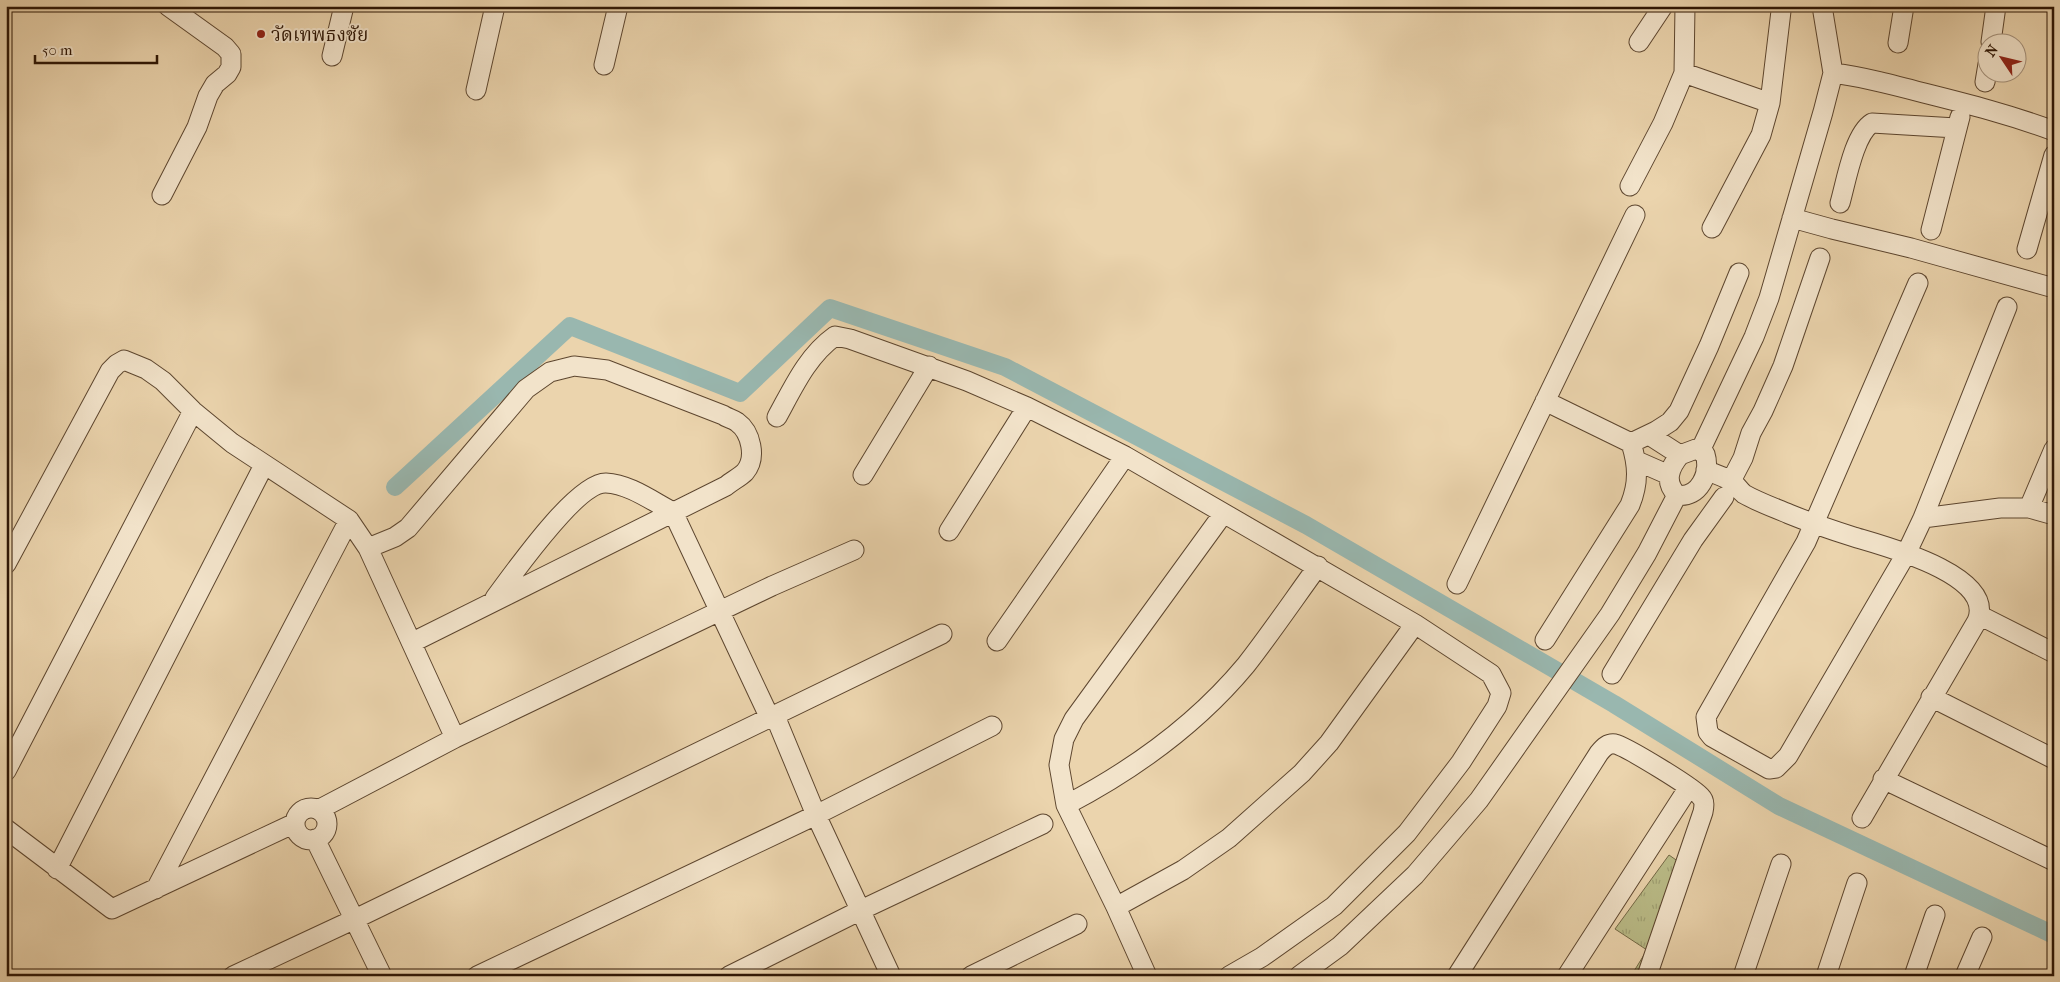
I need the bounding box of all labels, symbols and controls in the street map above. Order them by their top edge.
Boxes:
place label: วัดเทพธงชัย [271,24,368,46]
marker: วัดเทพธงชัย [255,28,267,40]
scale bar [35,32,158,64]
north arrow [1978,32,2028,82]
text: 50 m [42,41,73,59]
text: N [1982,41,2002,60]

